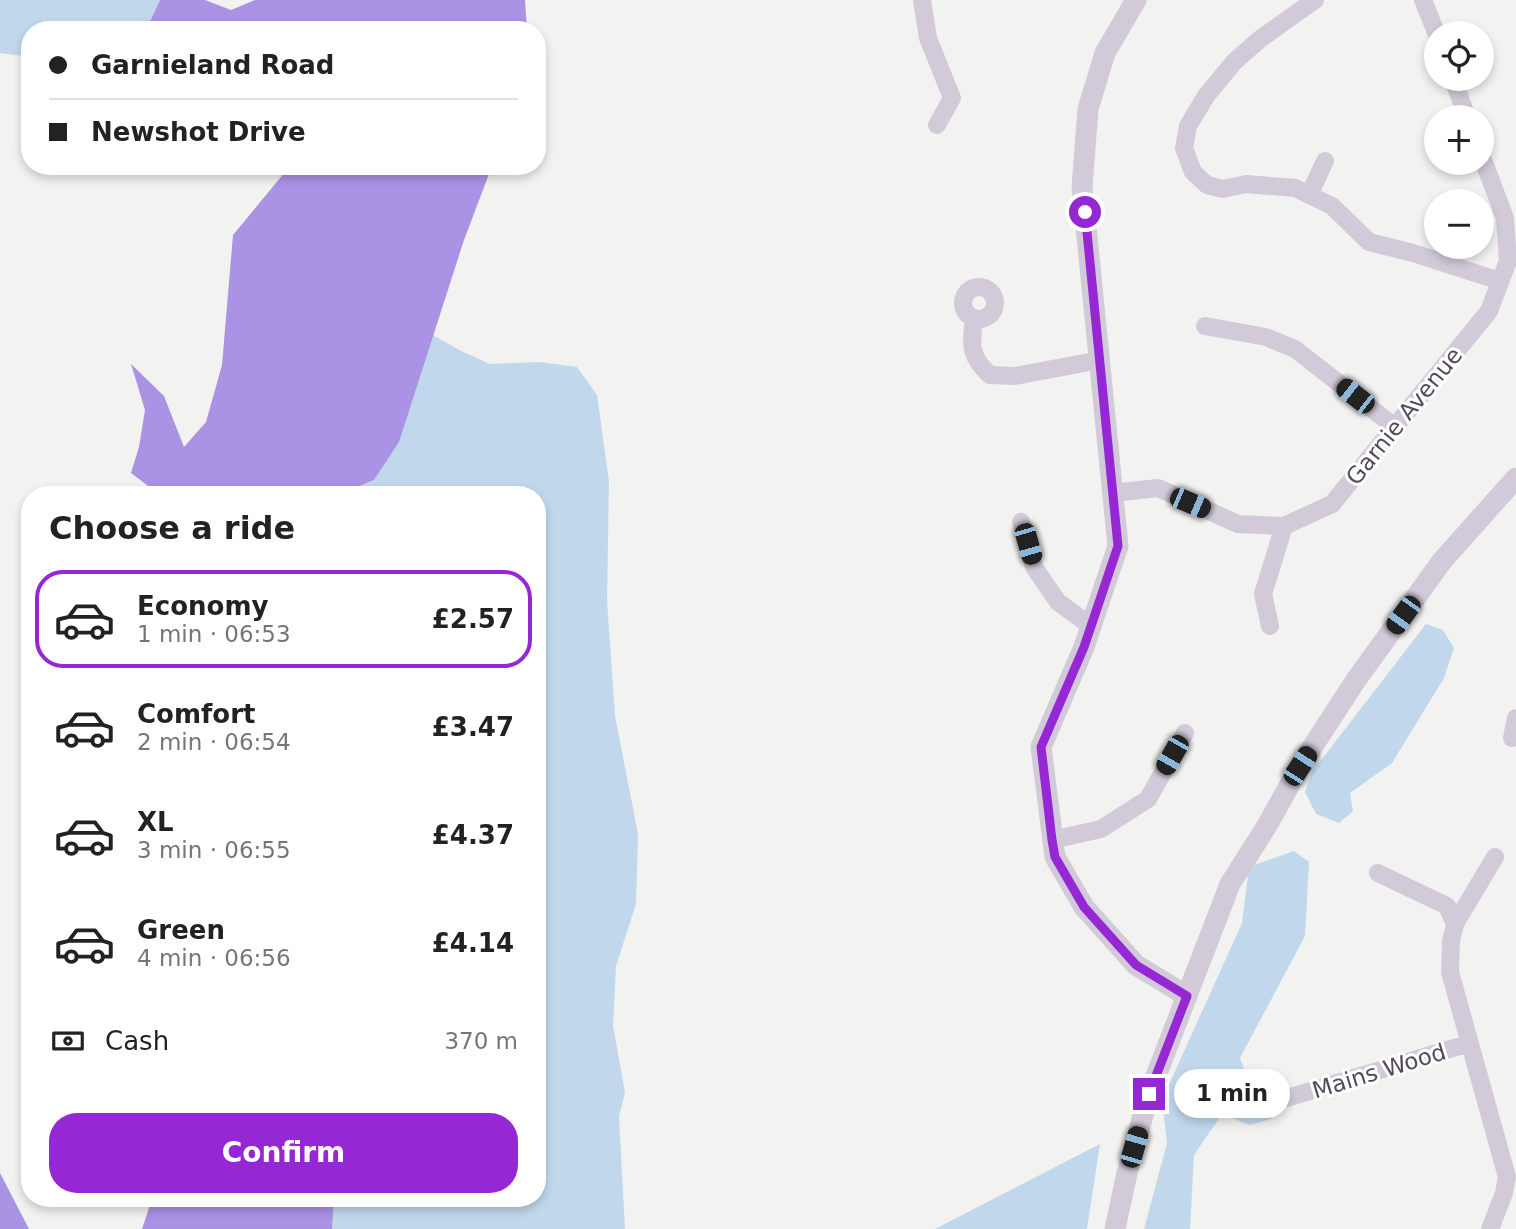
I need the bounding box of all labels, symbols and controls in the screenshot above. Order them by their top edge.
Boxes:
map controls [1424,21,1494,259]
button: locate [1424,21,1494,91]
text: Garnieland Road [91,50,334,80]
button: + [1424,105,1494,175]
text: Newshot Drive [91,117,306,147]
button: − [1424,189,1494,259]
route start [1069,196,1101,228]
street label: Garnie Avenue [1341,342,1467,490]
car [1332,375,1379,417]
car [1167,485,1214,521]
text: Choose a ride [49,509,295,547]
car [1013,521,1044,567]
icon: car [53,588,116,651]
text: Economy [137,591,268,621]
car [1383,592,1424,638]
text: £2.57 [432,604,514,634]
text: 1 min · 06:53 [137,621,291,647]
icon: car [53,696,116,759]
text: Comfort [137,699,255,729]
text: £3.47 [432,712,514,742]
text: 2 min · 06:54 [137,729,291,755]
car [1153,732,1192,778]
car [1280,743,1321,789]
icon: car [53,804,116,867]
text: XL [137,807,174,837]
text: £4.37 [432,820,514,850]
text: 3 min · 06:55 [137,837,291,863]
icon: car [53,912,116,975]
text: Green [137,915,225,945]
text: £4.14 [432,928,514,958]
text: 4 min · 06:56 [137,945,291,971]
icon: cash [49,1022,87,1060]
text: Cash [105,1026,169,1056]
text: 370 m [444,1028,518,1054]
street label: Mains Wood [1309,1038,1449,1104]
callout: 1 min [1174,1070,1289,1118]
route end [1133,1078,1165,1110]
text: 1 min [1196,1080,1268,1106]
button: Confirm [49,1113,518,1193]
car [1119,1124,1150,1170]

